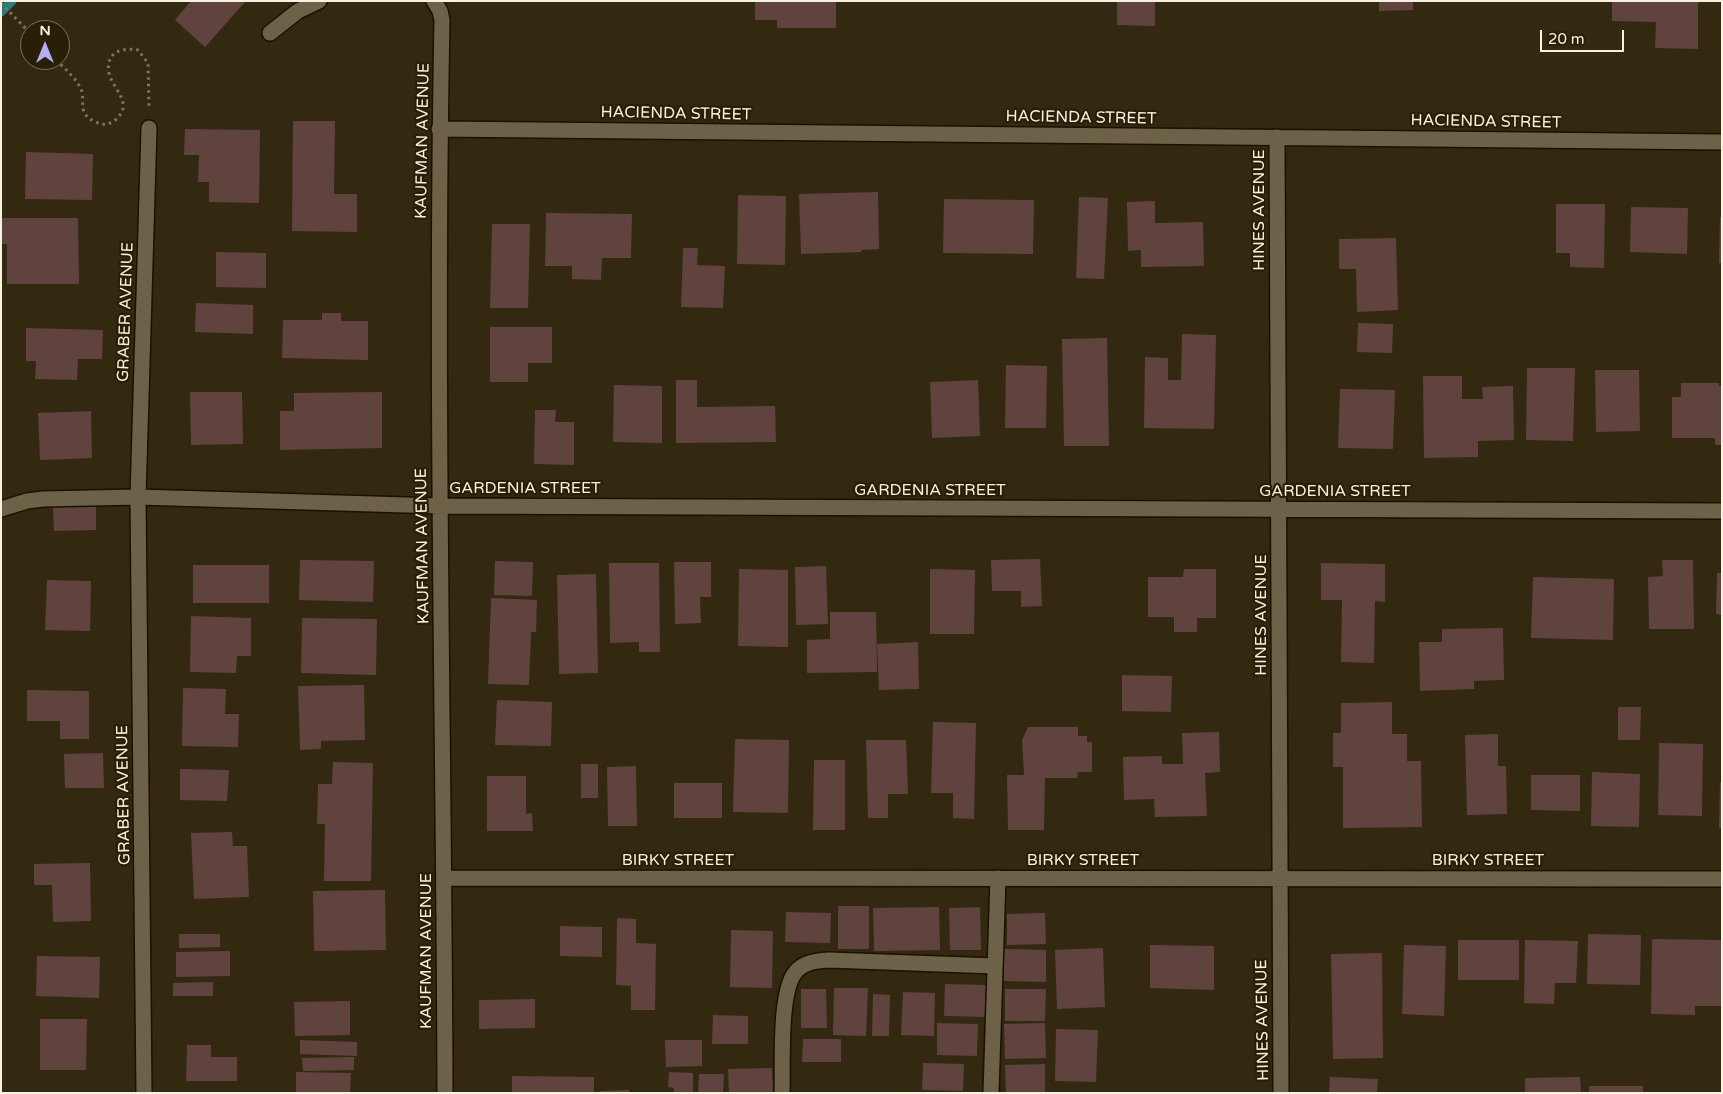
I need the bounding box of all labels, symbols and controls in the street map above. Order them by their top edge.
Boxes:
north arrow [20,20,70,70]
scale bar [1543,20,1627,52]
text: N [39,22,51,39]
text: 20 m [1548,30,1585,48]
street label: KAUFMAN AVENUE [412,63,434,219]
street label: HACIENDA STREET [600,103,752,125]
street label: HACIENDA STREET [1005,107,1157,129]
street label: HACIENDA STREET [1410,111,1562,133]
street label: HINES AVENUE [1250,149,1270,271]
street label: GRABER AVENUE [114,242,138,382]
street label: KAUFMAN AVENUE [412,468,434,624]
street label: GARDENIA STREET [449,479,601,499]
street label: GARDENIA STREET [854,481,1006,501]
street label: GARDENIA STREET [1259,482,1411,502]
street label: HINES AVENUE [1252,554,1272,676]
street label: GRABER AVENUE [113,725,135,865]
street label: BIRKY STREET [622,851,734,871]
street label: BIRKY STREET [1027,851,1139,871]
street label: BIRKY STREET [1432,851,1544,871]
street label: KAUFMAN AVENUE [417,873,437,1029]
street label: HINES AVENUE [1252,959,1274,1081]

